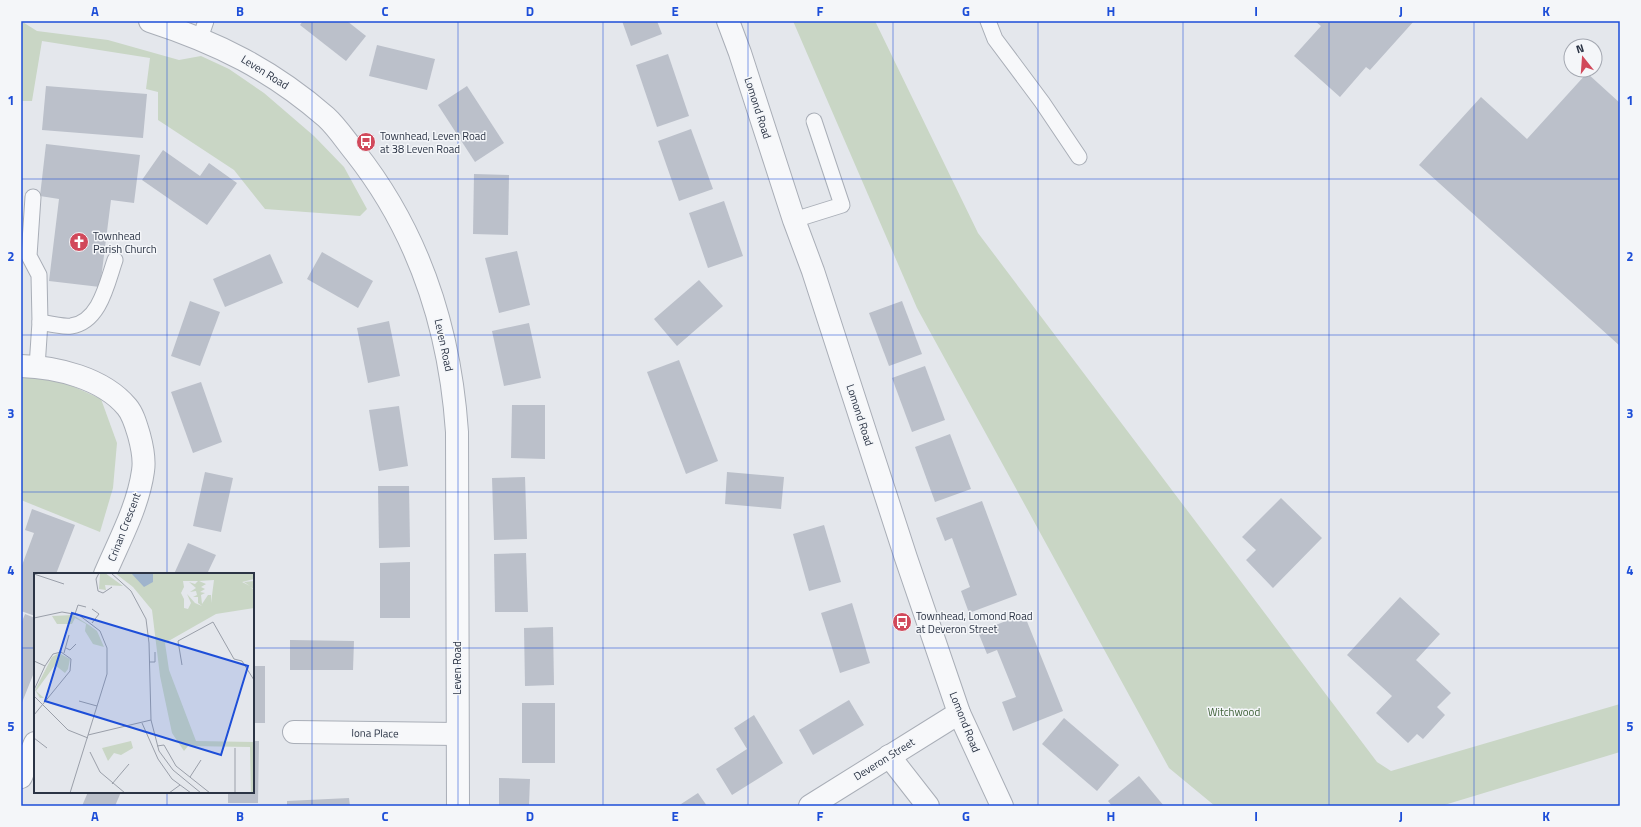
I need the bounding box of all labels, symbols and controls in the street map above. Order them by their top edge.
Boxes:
text: A [91,1,99,21]
text: B [236,1,244,21]
text: C [381,1,389,21]
text: D [526,1,534,21]
text: E [671,1,679,21]
text: F [817,1,824,21]
text: G [962,1,970,21]
text: H [1107,1,1115,21]
text: I [1254,1,1258,21]
text: J [1399,1,1403,21]
text: K [1542,1,1550,21]
north arrow [1563,38,1603,78]
text: N [1574,40,1586,57]
street label: Leven Road [238,51,292,93]
street label: Lomond Road [741,75,776,141]
text: 1 [7,90,15,110]
text: 1 [1626,90,1634,110]
place label: Townhead, Leven Road at 38 Leven Road [380,128,486,157]
bus stop icon: Townhead, Leven Road at 38 Leven Road [355,131,377,153]
place label: Townhead Parish Church [93,228,157,257]
church icon: Townhead Parish Church [68,231,90,253]
text: 2 [7,246,15,266]
text: 2 [1626,246,1634,266]
street label: Leven Road [431,317,457,373]
street label: Lomond Road [843,382,878,448]
text: 3 [7,403,15,423]
text: 3 [1626,403,1634,423]
street label: Crinan Crescent [104,490,144,564]
text: 4 [7,560,15,580]
text: 4 [1626,560,1634,580]
inset map [34,573,254,793]
place label: Townhead, Lomond Road at Deveron Street [916,608,1033,637]
bus stop icon: Townhead, Lomond Road at Deveron Street [891,611,913,633]
street label: Leven Road [449,641,465,695]
street label: Lomond Road [946,689,984,755]
park label: Witchwood [1208,704,1260,720]
text: 5 [7,716,15,736]
text: 5 [1626,716,1634,736]
street label: Iona Place [351,725,399,741]
street label: Deveron Street [850,734,918,784]
text: A [91,806,99,826]
text: B [236,806,244,826]
text: C [381,806,389,826]
text: D [526,806,534,826]
text: E [671,806,679,826]
text: F [817,806,824,826]
text: G [962,806,970,826]
text: H [1107,806,1115,826]
text: I [1254,806,1258,826]
text: J [1399,806,1403,826]
text: K [1542,806,1550,826]

